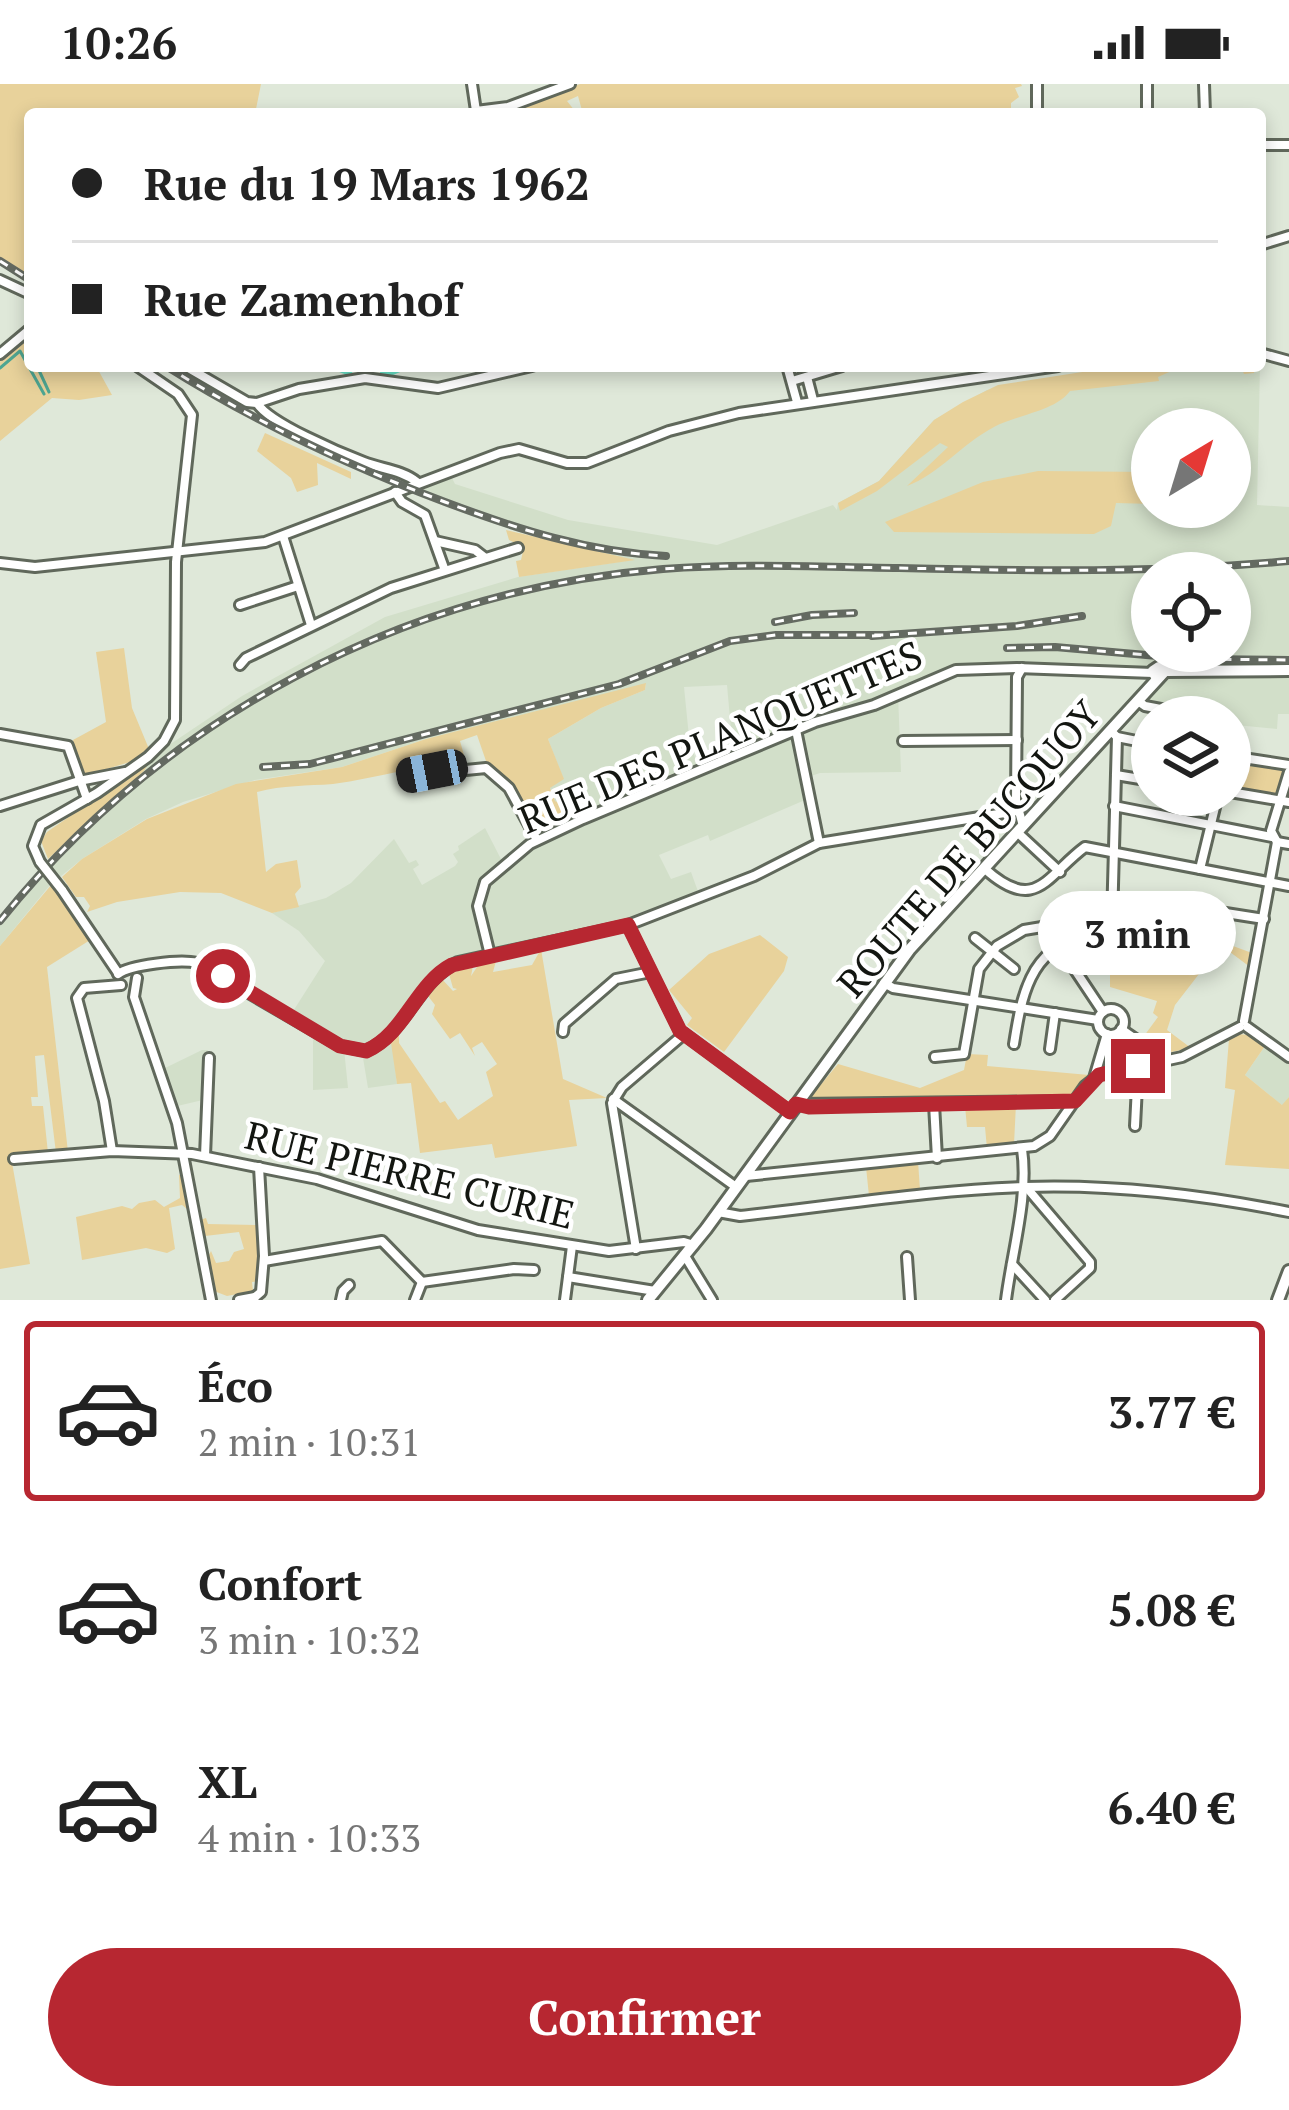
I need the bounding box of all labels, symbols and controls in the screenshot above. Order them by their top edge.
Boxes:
text: 10:26 [60,12,177,72]
text: Rue du 19 Mars 1962 [144,153,590,213]
text: Rue Zamenhof [144,269,460,329]
north arrow [1131,408,1251,528]
map controls [1131,408,1251,816]
button: locate [1131,552,1251,672]
street label: RUE DES PLANQUETTES [510,627,930,845]
street label: ROUTE DE BUCQUOY [825,688,1112,1007]
button: layers [1131,696,1251,816]
car [393,746,471,796]
callout: 3 min [1039,892,1237,976]
text: 3 min [1084,907,1190,959]
route start [196,949,250,1003]
route end [1111,1039,1165,1093]
street label: RUE PIERRE CURIE [240,1108,580,1240]
text: Éco [198,1355,273,1415]
icon: car [54,1357,162,1465]
text: 3.77 € [1108,1381,1235,1441]
text: 2 min · 10:31 [198,1415,421,1467]
text: Confort [198,1553,362,1613]
icon: car [54,1555,162,1663]
text: 5.08 € [1108,1579,1235,1639]
text: 3 min · 10:32 [198,1613,421,1665]
text: XL [198,1751,257,1811]
icon: car [54,1753,162,1861]
text: 6.40 € [1108,1777,1235,1837]
text: 4 min · 10:33 [198,1811,421,1863]
button: Confirmer [48,1948,1241,2086]

